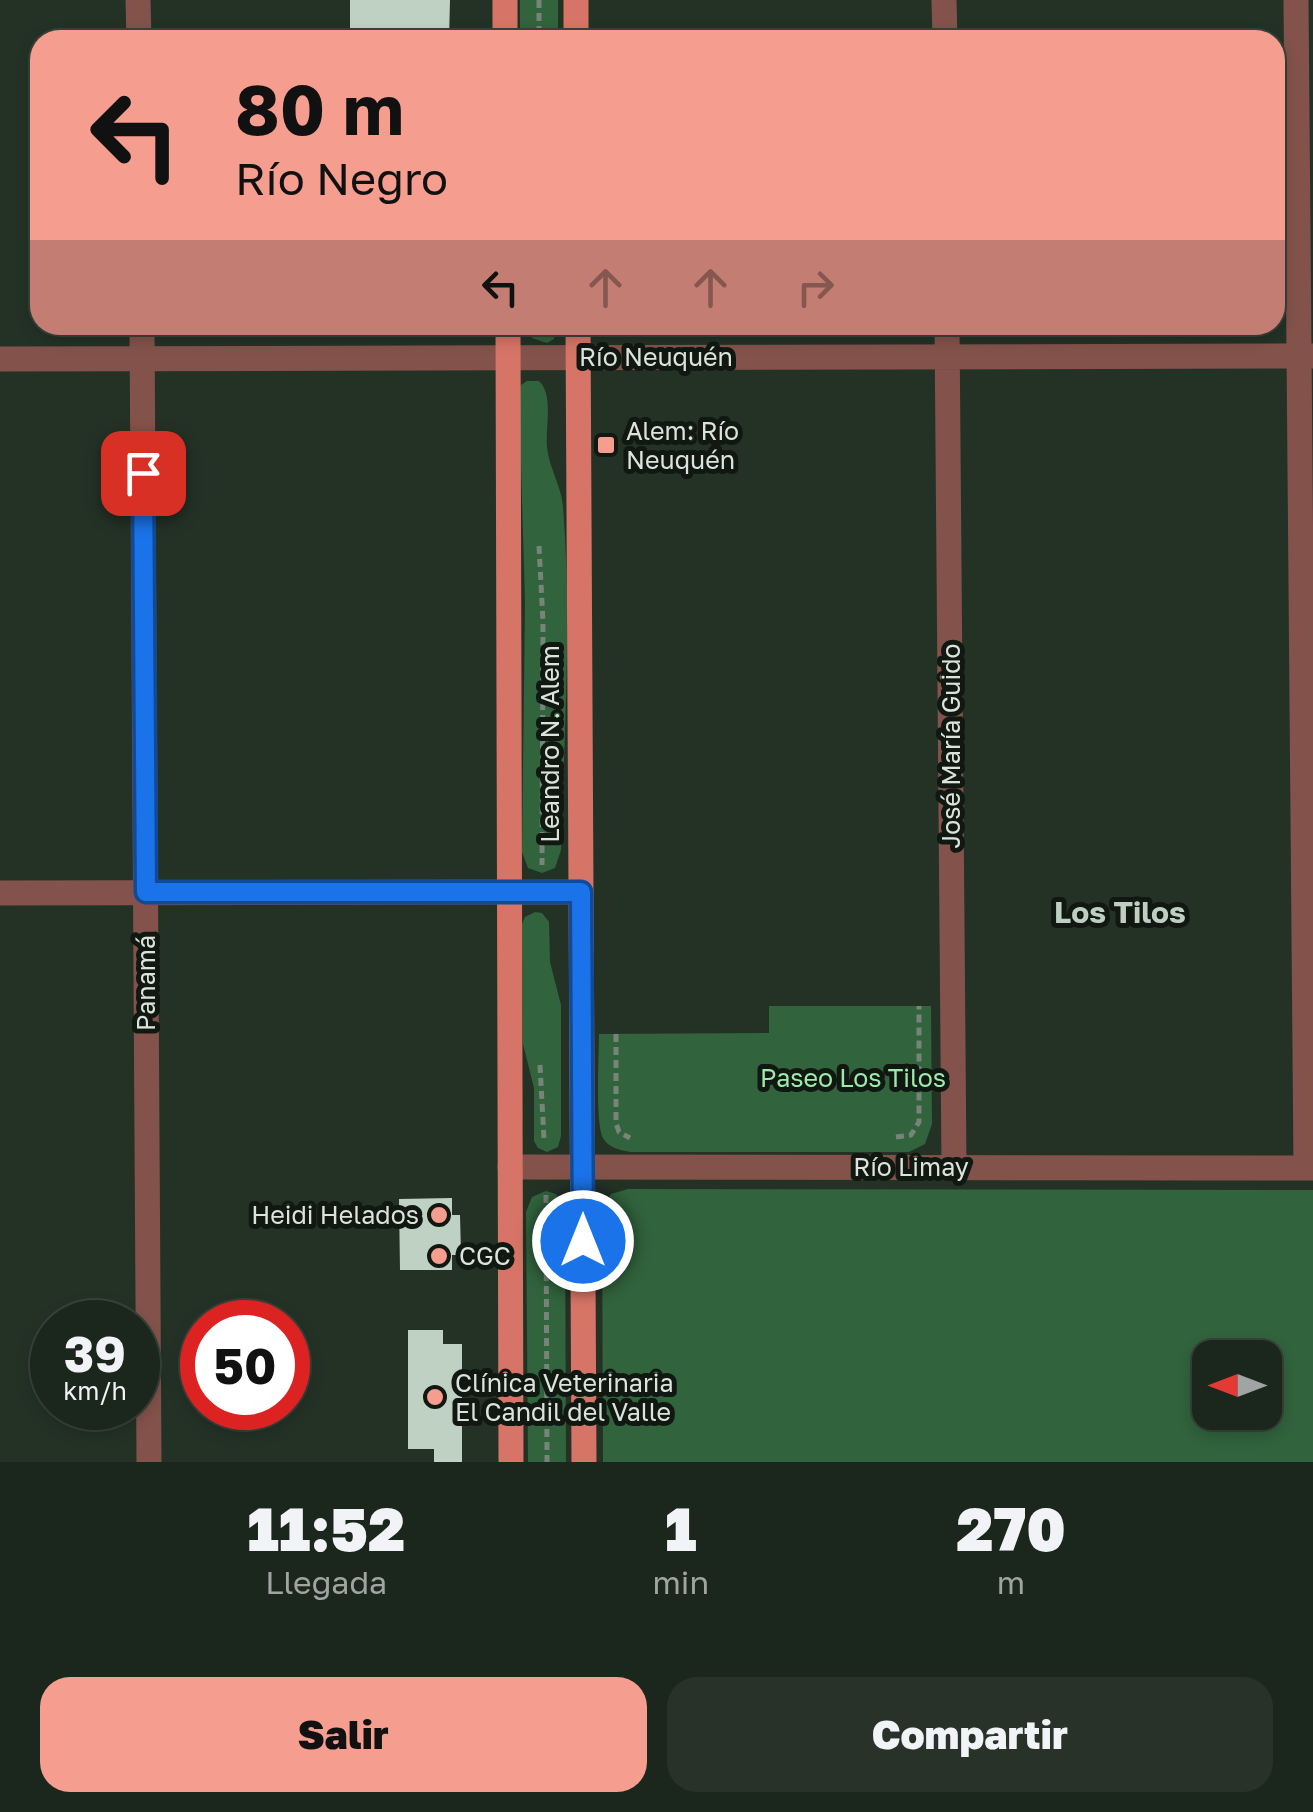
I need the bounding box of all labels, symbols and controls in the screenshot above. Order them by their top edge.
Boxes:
text: 80 m [235,66,404,150]
icon: left [70,70,200,200]
text: Río Negro [235,151,448,205]
icon: left [473,260,528,315]
icon: ahead [578,260,633,315]
icon: ahead [683,260,738,315]
icon: right [788,260,843,315]
street label: Río Neuquén [579,341,733,372]
place label: Alem: Río Neuquén [626,415,739,475]
pin [101,431,186,516]
marker: Alem: Río Neuquén [595,434,617,456]
icon: arrive [116,446,171,501]
street label: José María Guido [935,643,966,849]
street label: Leandro N. Alem [534,645,565,843]
district label: Los Tilos [1054,894,1186,930]
street label: Panamá [130,935,161,1031]
park label: Paseo Los Tilos [760,1062,946,1093]
street label: Río Limay [853,1151,969,1182]
position arrow [531,1189,635,1293]
place label: Heidi Helados [251,1199,419,1230]
marker: Heidi Helados [428,1204,450,1226]
place label: CGC [459,1240,511,1271]
marker: CGC [428,1245,450,1267]
speed limit sign: 50 [180,1300,310,1430]
text: 39 [64,1323,126,1383]
north arrow [1192,1340,1282,1430]
map controls [1192,1340,1282,1430]
place label: Clínica Veterinaria El Candil del Valle [455,1367,674,1427]
text: km/h [63,1375,127,1406]
marker: Clínica Veterinaria El Candil del Valle [424,1386,446,1408]
text: 11:52 [247,1492,405,1564]
text: 1 [665,1492,697,1564]
text: 270 [956,1492,1066,1564]
text: Llegada [265,1563,387,1601]
text: min [652,1563,709,1601]
text: m [997,1563,1025,1601]
button: Salir [40,1677,647,1792]
button: Compartir [667,1677,1273,1792]

